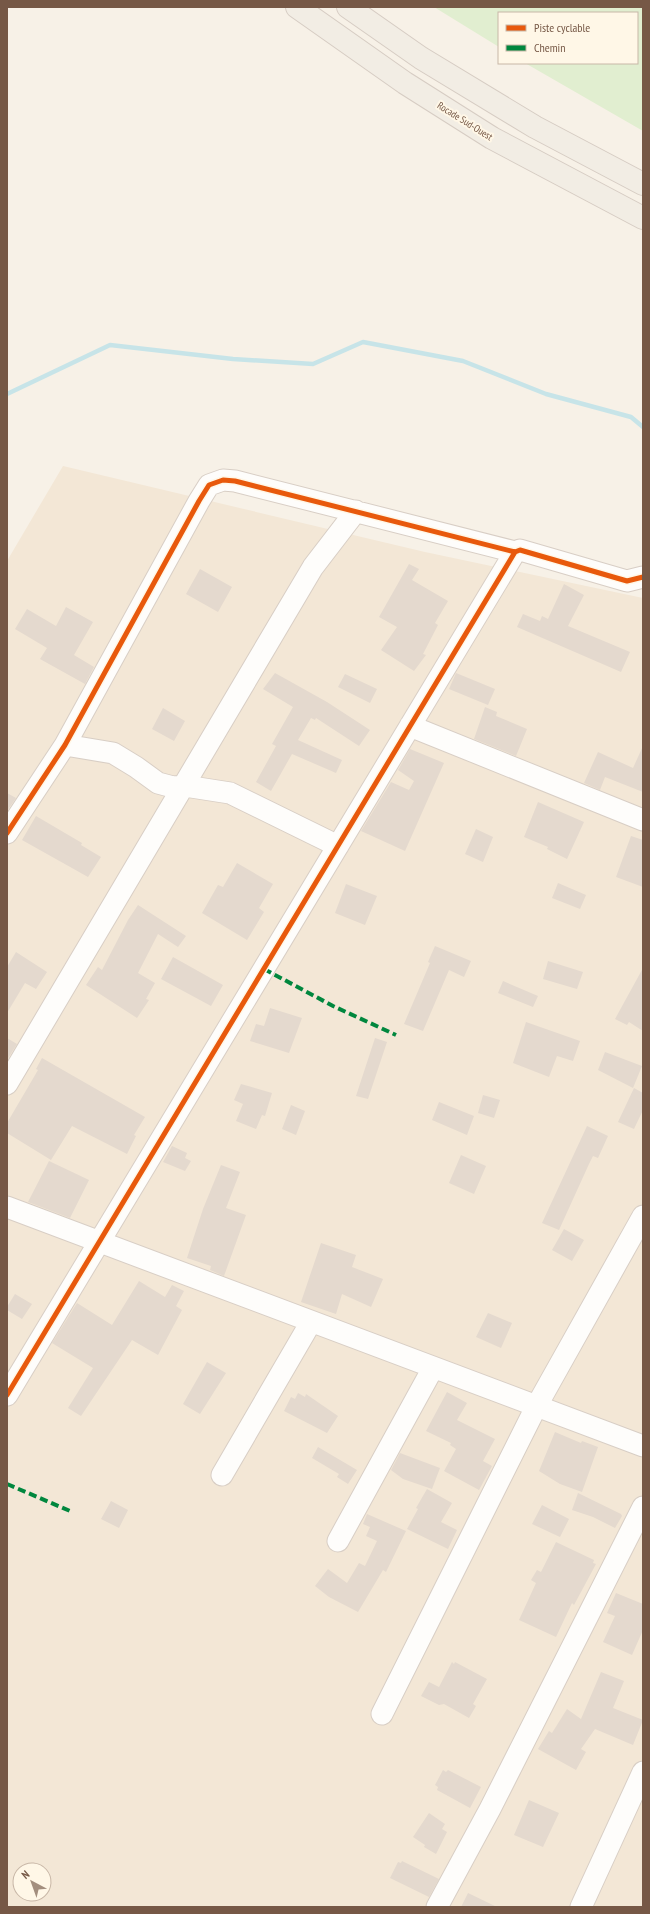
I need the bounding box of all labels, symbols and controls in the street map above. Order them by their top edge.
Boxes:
legend [498,12,638,64]
text: Piste cyclable [534,20,590,35]
text: Chemin [534,40,565,55]
street label: Rocade Sud-Ouest [435,99,495,143]
north arrow [12,1862,52,1902]
text: N [19,1867,32,1882]

